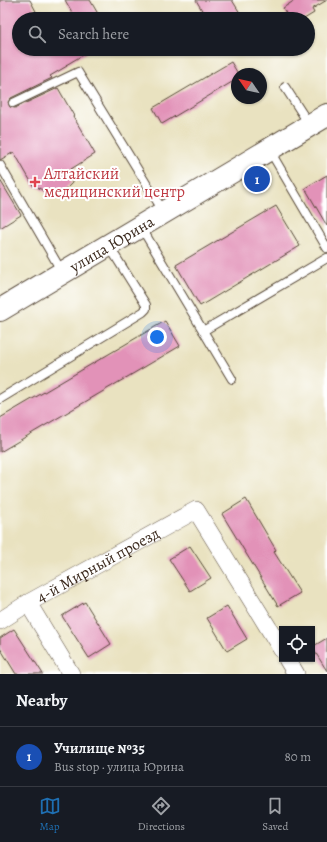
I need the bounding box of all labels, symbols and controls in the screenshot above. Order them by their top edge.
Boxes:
search box [12,12,315,56]
icon: search [26,23,48,45]
text: Search here [58,24,129,44]
north arrow [231,68,267,104]
place label: Алтайский медицинский центр [43,163,185,203]
pin: 1 [244,164,270,194]
marker: Алтайский медицинский центр [29,176,41,188]
street label: улица Юрина [65,210,159,278]
your location [147,327,167,347]
street label: 4-й Мирный проезд [33,522,164,608]
map controls [279,626,315,662]
button: locate [279,626,315,662]
text: Nearby [16,689,67,712]
text: Училище №35 [54,738,145,758]
text: 1 [27,748,31,765]
text: 80 m [284,748,311,765]
text: Bus stop · улица Юрина [54,758,184,775]
tab: Map [39,795,61,834]
tab: Directions [138,795,185,834]
tab: Saved [262,795,288,834]

